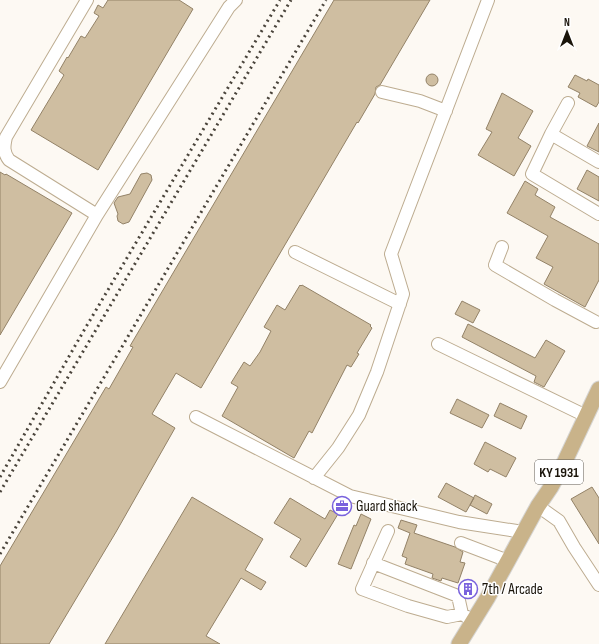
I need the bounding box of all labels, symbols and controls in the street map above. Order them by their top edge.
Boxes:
north arrow [547,12,587,52]
text: N [564,16,570,29]
road number: KY 1931 [535,460,583,484]
office icon: Guard shack [331,495,353,517]
place label: Guard shack [356,497,418,516]
building icon: 7th / Arcade [457,578,479,600]
place label: 7th / Arcade [482,580,543,599]

